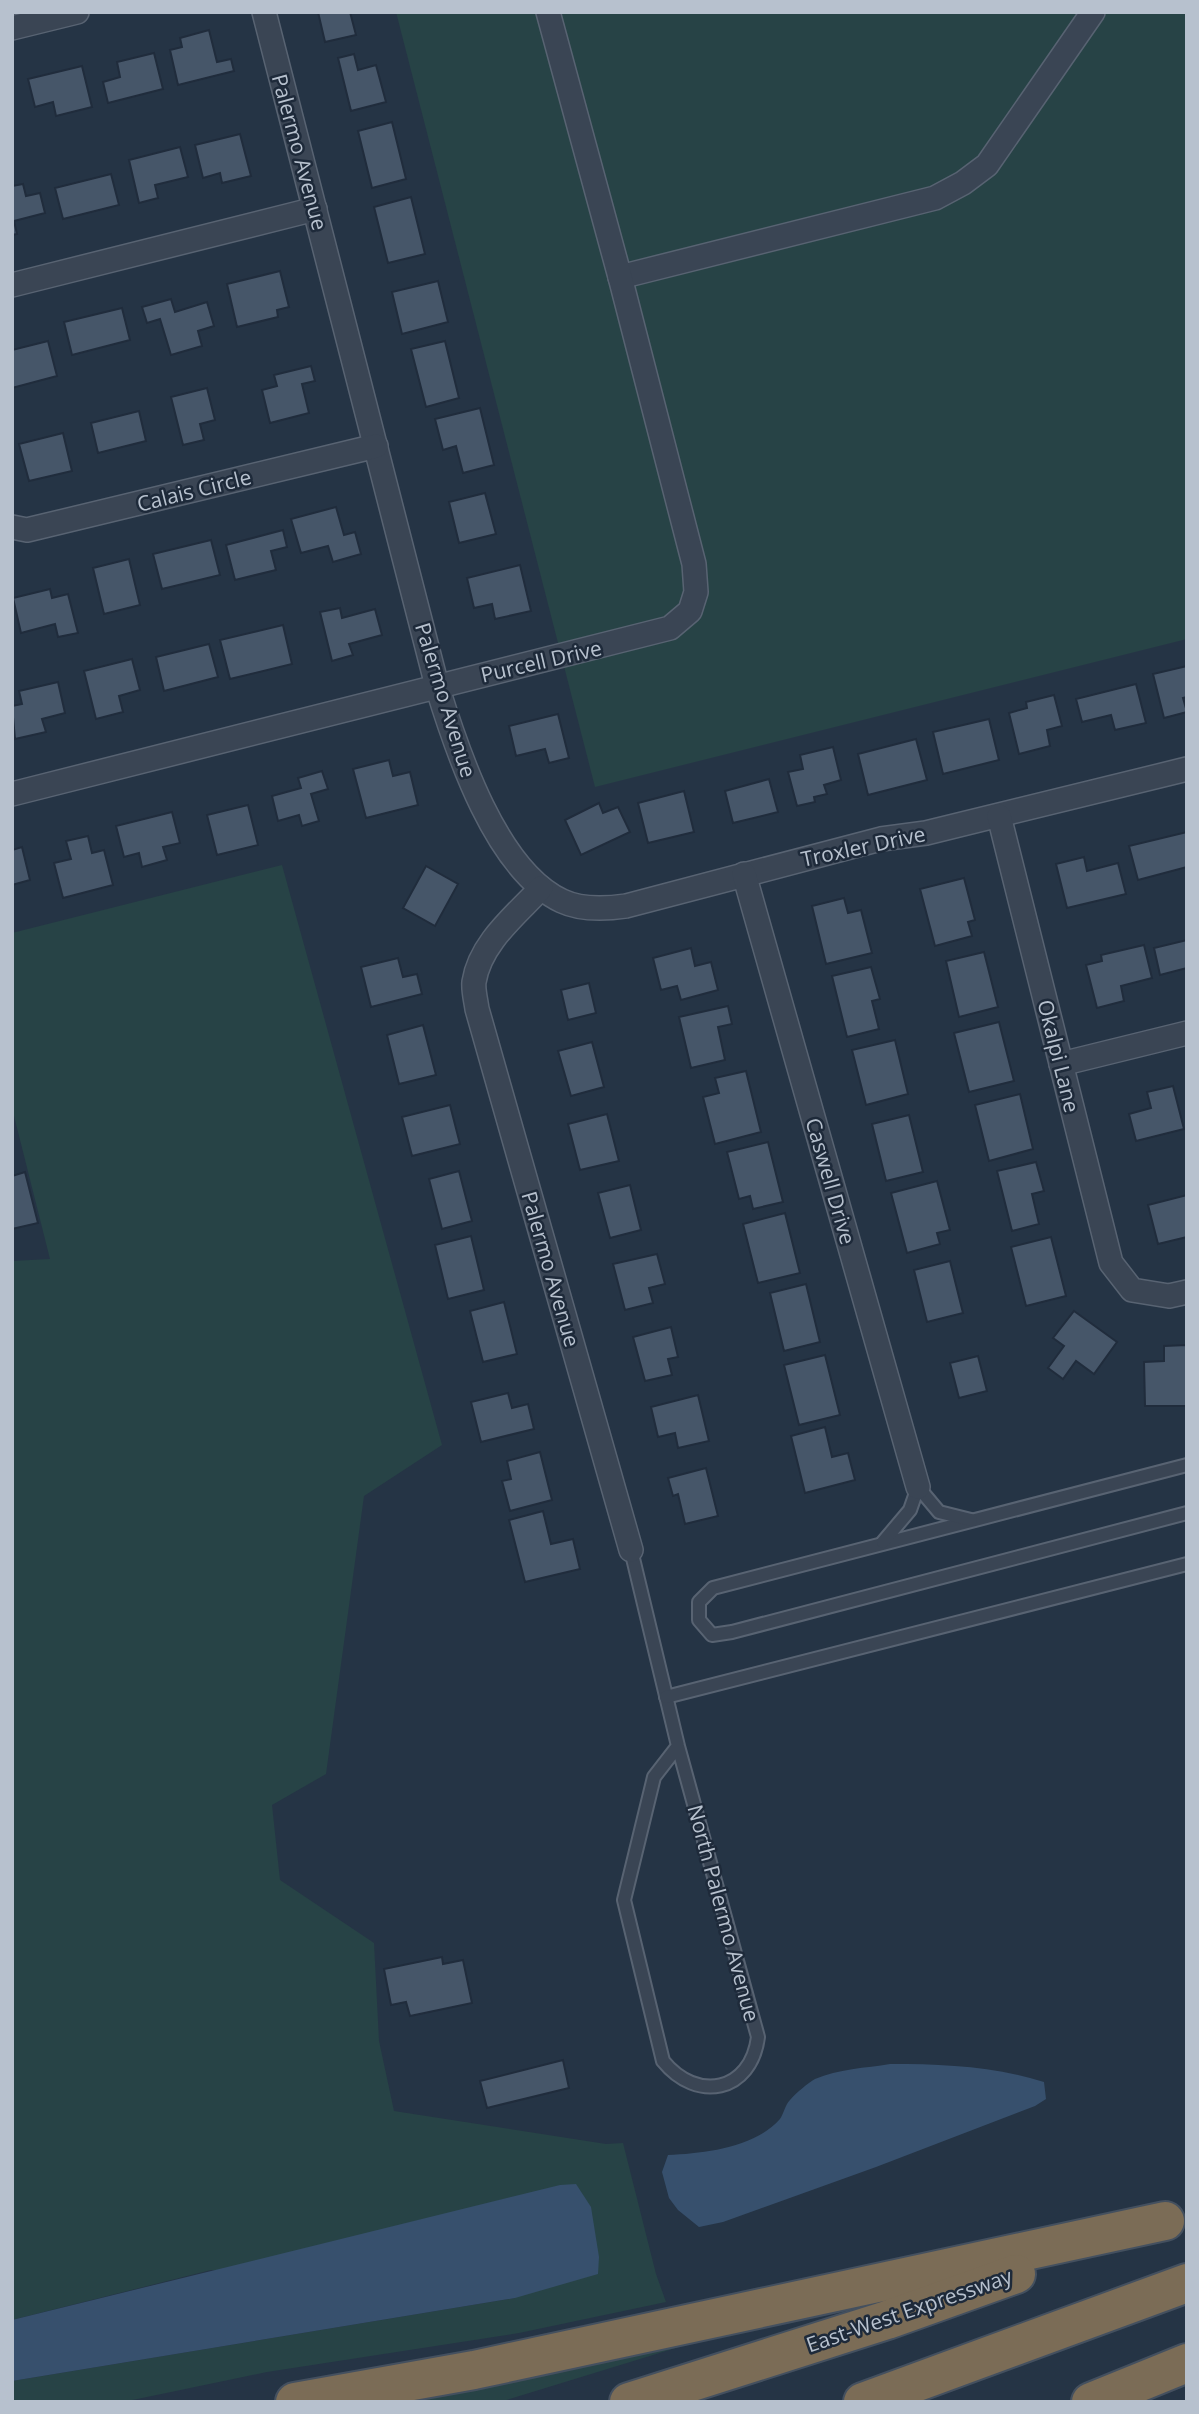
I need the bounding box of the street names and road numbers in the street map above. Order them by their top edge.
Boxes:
street label: Palermo Avenue [266,71,334,233]
street label: Calais Circle [134,462,254,518]
street label: Palermo Avenue [409,619,483,781]
street label: Purcell Drive [478,633,604,689]
street label: Troxler Drive [798,819,928,873]
street label: Okalpi Lane [1031,997,1087,1115]
street label: Caswell Drive [800,1114,862,1248]
street label: Palermo Avenue [515,1188,587,1350]
street label: North Palermo Avenue [682,1801,766,2025]
street label: East-West Expressway [802,2261,1016,2358]

